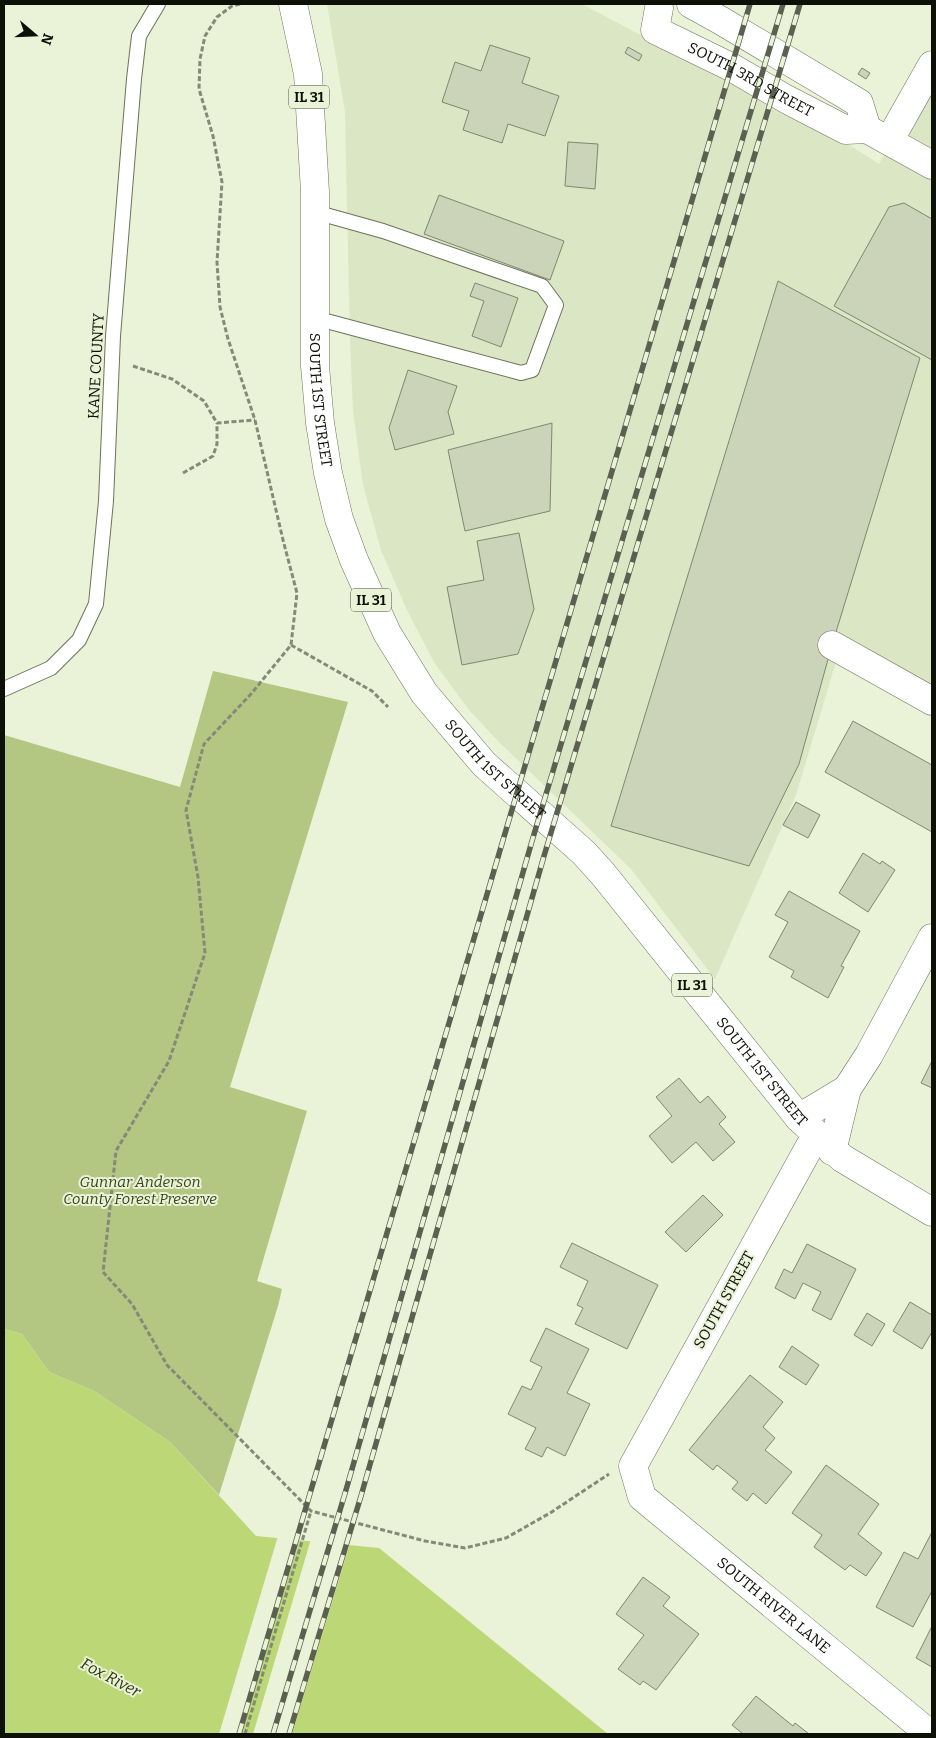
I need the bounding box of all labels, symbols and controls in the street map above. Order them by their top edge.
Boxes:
north arrow [10,10,60,60]
text: N [37,31,57,47]
street label: SOUTH 3RD STREET [685,38,817,121]
road number: IL 31 [289,85,329,108]
street label: KANE COUNTY [84,312,108,419]
street label: SOUTH 1ST STREET [306,333,336,468]
road number: IL 31 [351,588,391,612]
street label: SOUTH 1ST STREET [441,716,549,824]
road number: IL 31 [672,974,712,996]
street label: SOUTH 1ST STREET [713,1014,811,1130]
park label: Gunnar Anderson County Forest Preserve [63,1173,217,1208]
street label: SOUTH STREET [690,1248,758,1352]
street label: SOUTH RIVER LANE [713,1554,834,1657]
water label: Fox River [78,1654,145,1702]

